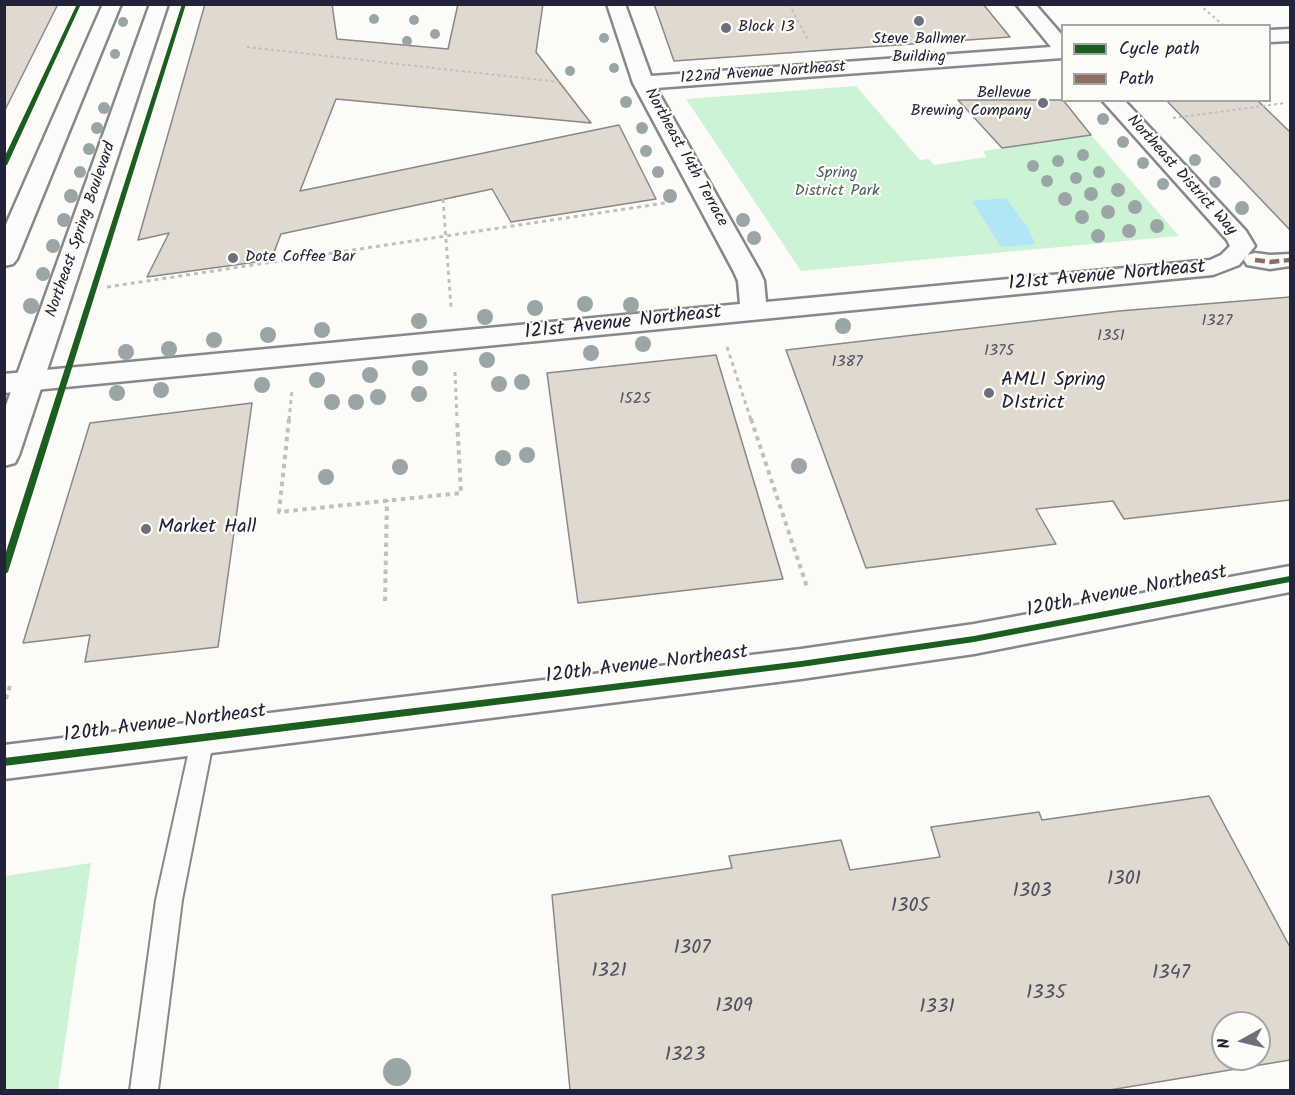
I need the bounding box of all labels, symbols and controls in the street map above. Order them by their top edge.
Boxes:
marker: Steve Ballmer Building [912,14,926,28]
place label: Block 13 [738,18,795,38]
marker: Block 13 [719,21,733,35]
legend [1061,24,1271,102]
place label: Steve Ballmer Building [872,30,966,68]
text: Cycle path [1119,35,1200,64]
street label: 122nd Avenue Northeast [680,59,846,89]
text: Path [1119,65,1154,94]
place label: Bellevue Brewing Company [910,84,1031,122]
street label: Northeast 14th Terrace [639,85,731,231]
marker: Bellevue Brewing Company [1036,96,1050,110]
street label: Northeast District Way [1122,112,1240,240]
street label: Northeast Spring Boulevard [43,140,121,320]
park label: Spring District Park [795,164,879,202]
place label: Dote Coffee Bar [245,248,355,268]
marker: Dote Coffee Bar [226,251,240,265]
street label: 121st Avenue Northeast [1007,256,1207,298]
street label: 121st Avenue Northeast [523,302,723,346]
house number: 1327 [1202,312,1232,332]
house number: 1351 [1097,327,1125,347]
house number: 1375 [984,342,1014,362]
house number: 1387 [831,353,863,373]
place label: AMLI Spring DIstrict [1001,370,1106,417]
marker: AMLI Spring DIstrict [982,386,996,400]
house number: 1525 [619,390,651,410]
place label: Market Hall [158,517,256,541]
marker: Market Hall [139,522,153,536]
street label: 120th Avenue Northeast [1025,562,1229,624]
street label: 120th Avenue Northeast [544,642,750,690]
street label: 120th Avenue Northeast [62,701,268,749]
house number: 1301 [1107,869,1141,893]
house number: 1303 [1012,881,1052,905]
house number: 1305 [891,896,929,920]
house number: 1307 [674,938,710,962]
house number: 1321 [591,961,627,985]
house number: 1347 [1152,963,1190,987]
house number: 1335 [1026,983,1066,1007]
house number: 1309 [715,996,753,1020]
house number: 1331 [919,997,955,1021]
north arrow [1211,1011,1271,1071]
text: N [1212,1037,1238,1050]
house number: 1323 [665,1045,705,1069]

